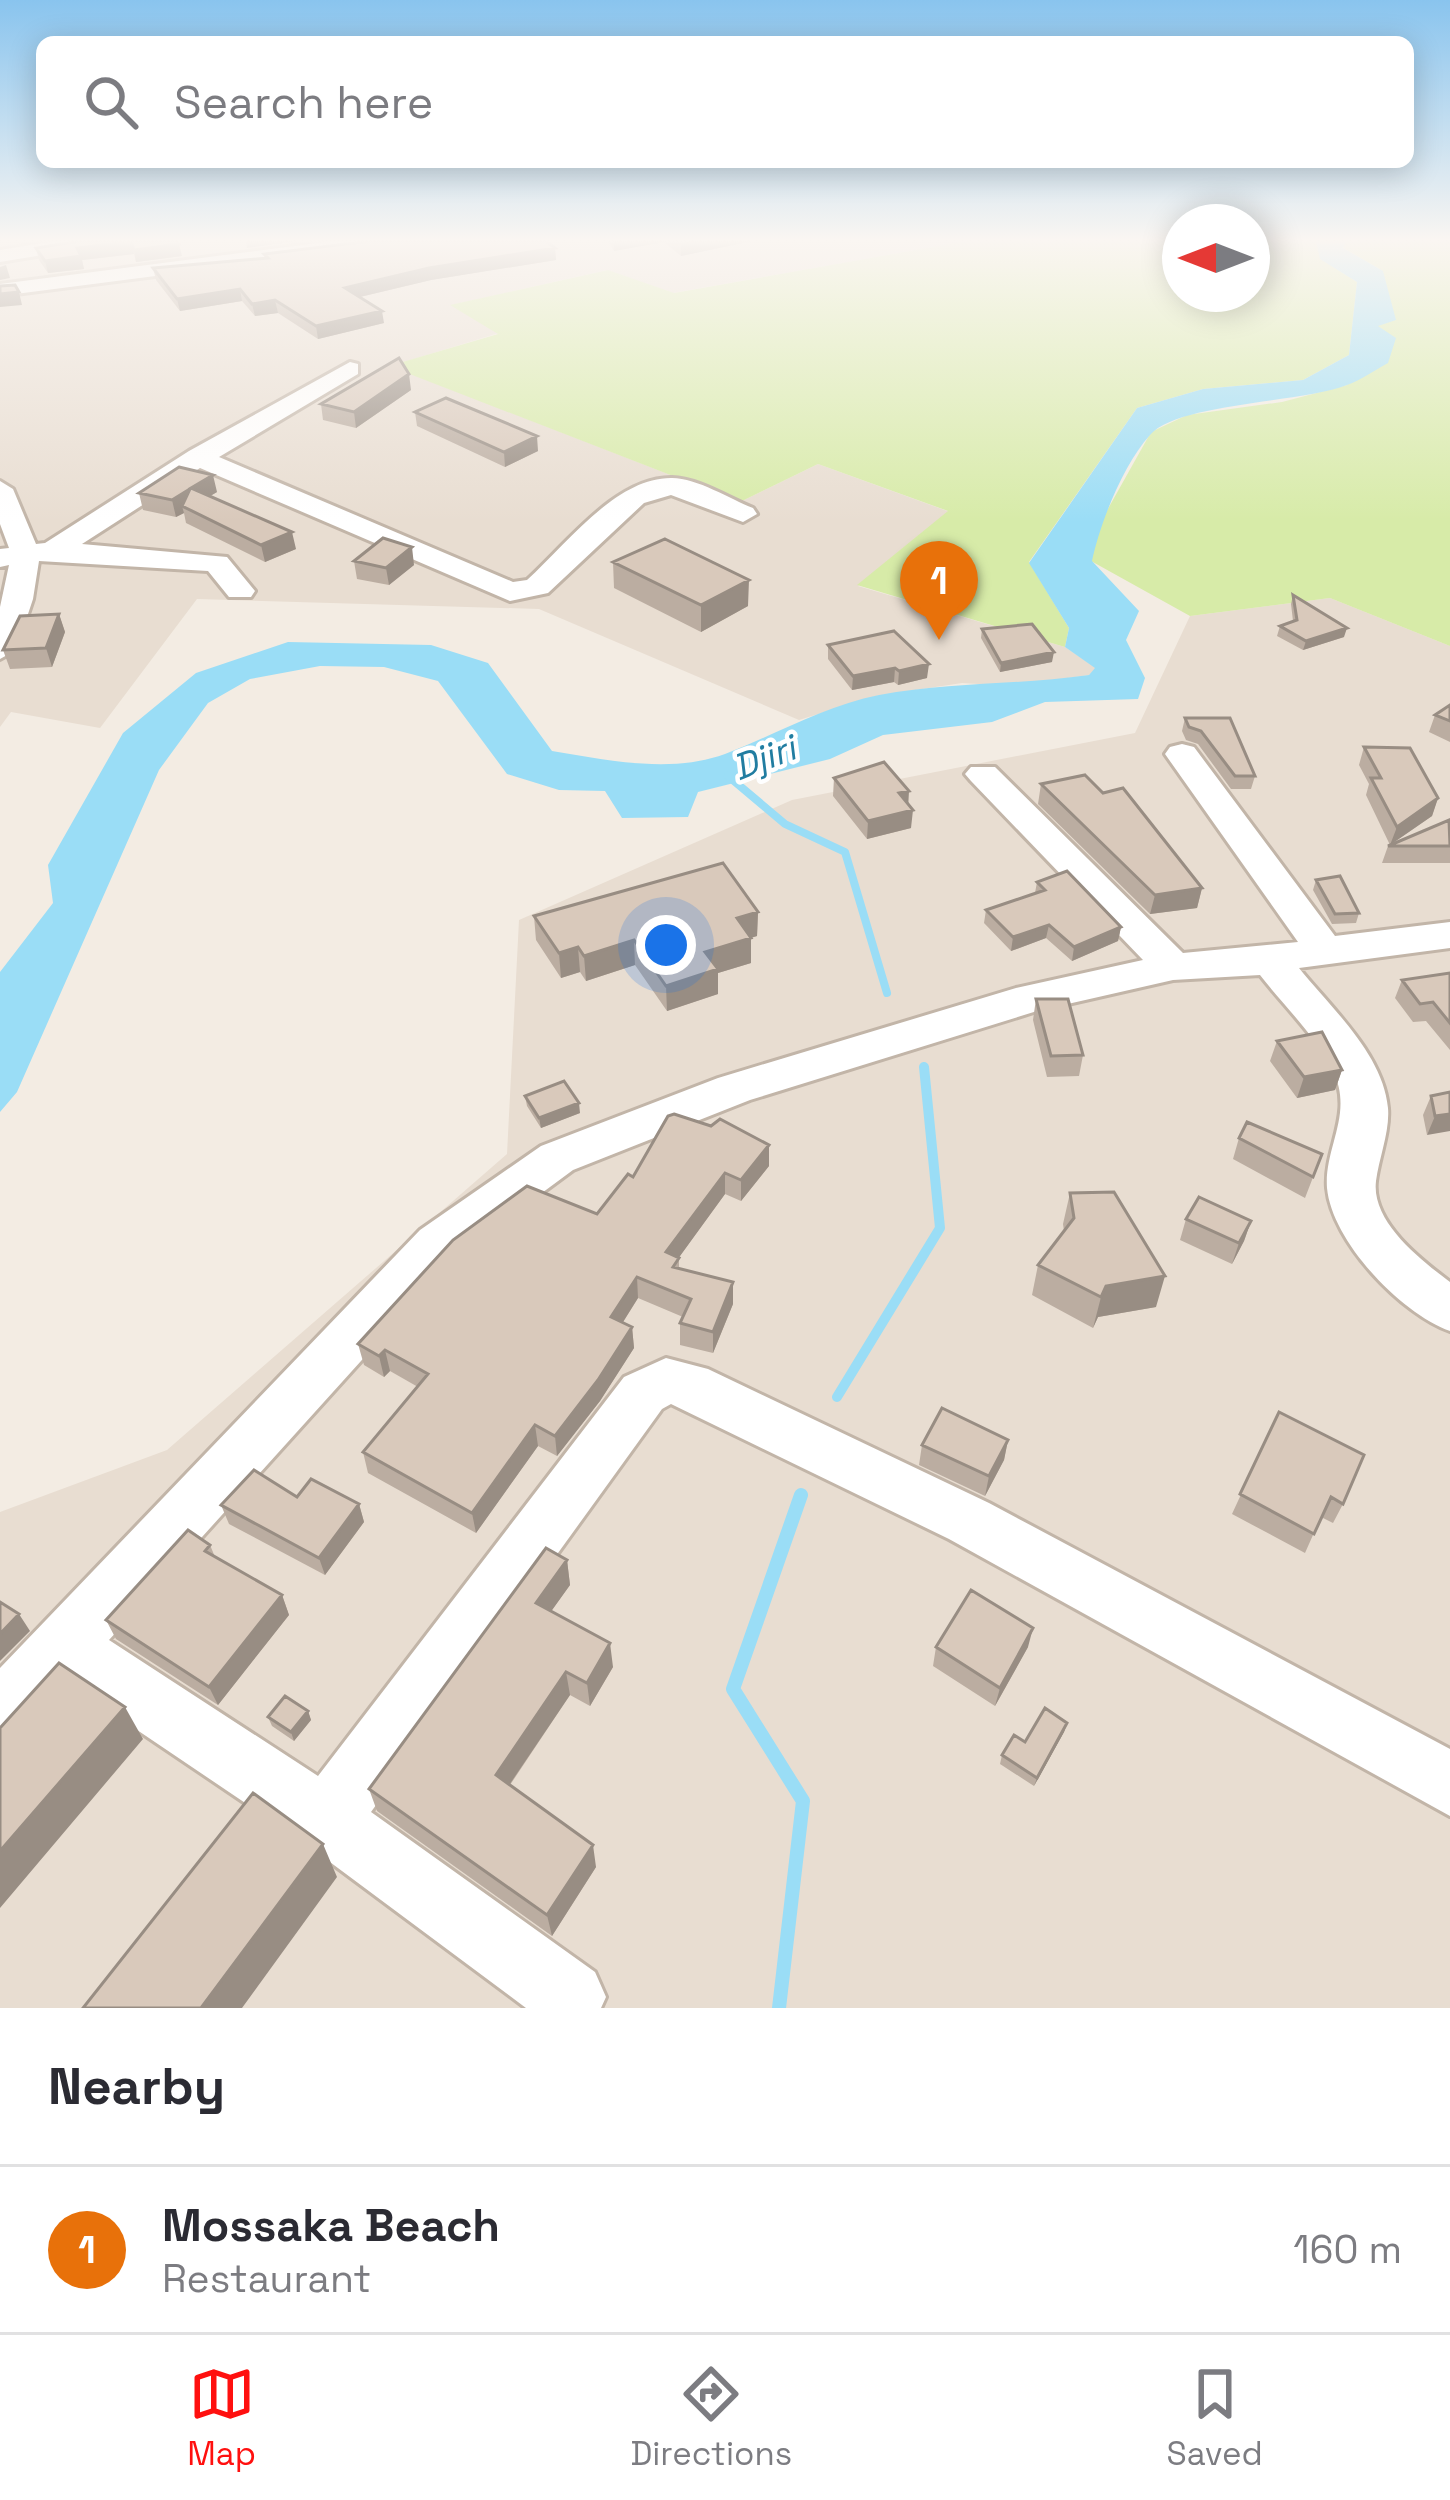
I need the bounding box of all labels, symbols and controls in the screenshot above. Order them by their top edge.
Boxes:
search box [36,36,1414,168]
icon: search [78,69,144,135]
text: Search here [174,74,433,131]
north arrow [1162,204,1270,312]
pin: 1 [900,541,978,640]
water label: Djiri [726,724,806,791]
your location [636,915,696,975]
text: Nearby [48,2054,225,2119]
text: Mossaka Beach [162,2197,500,2254]
text: 1 [78,2225,96,2274]
text: 160 m [1293,2225,1402,2274]
text: Restaurant [162,2254,371,2303]
tab: Map [187,2361,256,2475]
tab: Directions [630,2361,792,2475]
tab: Saved [1167,2361,1263,2475]

